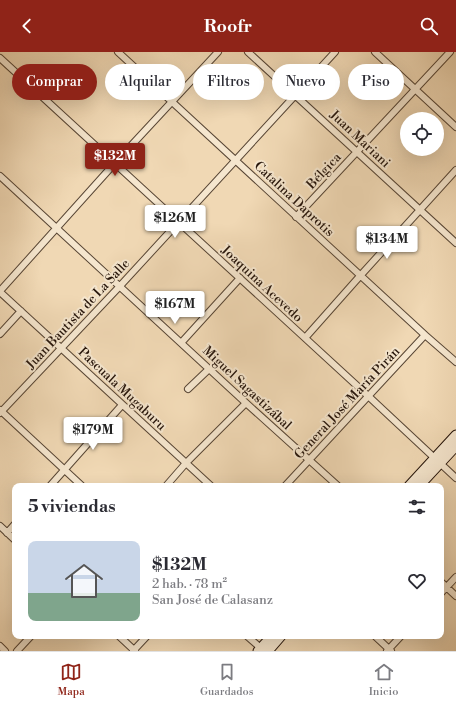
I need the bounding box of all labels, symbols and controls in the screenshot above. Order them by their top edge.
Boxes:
icon: back [16,15,38,37]
text: Roofr [204,15,252,38]
icon: search [418,15,440,37]
chip: Comprar [12,64,97,100]
chip: Alquilar [105,64,185,100]
chip: Filtros [193,64,264,100]
chip: Nuevo [272,64,340,100]
chip: Piso [348,64,404,100]
street label: Juan Mariani [326,106,394,171]
map controls [400,112,444,156]
button: locate [400,112,444,156]
pin: $132M [87,143,143,177]
text: $132M [94,148,136,164]
street label: Bélgica [303,149,345,193]
street label: Catalina Daprotis [251,158,338,240]
pin: $126M [147,205,203,239]
text: $126M [154,210,196,226]
pin: $134M [359,226,415,260]
text: $134M [366,231,408,247]
street label: Joaquina Acevedo [217,242,306,326]
street label: Juan Bautista de La Salle [22,255,133,373]
pin: $167M [147,291,203,325]
text: $167M [155,296,195,312]
street label: Miguel Sagastizábal [199,343,295,433]
street label: General José María Pirán [291,343,403,462]
street label: Pascuala Mugaburu [75,344,170,434]
pin: $179M [65,417,121,451]
text: $179M [73,422,113,438]
text: 5 viviendas [28,496,116,518]
icon: filters [406,496,428,518]
text: $132M [152,554,207,576]
icon: home [60,557,108,605]
icon: heart [406,570,428,592]
text: 2 hab. · 78 m² [152,576,227,592]
text: San José de Calasanz [152,592,273,608]
tab: Mapa [58,661,85,699]
tab: Guardados [200,661,254,699]
tab: Inicio [369,661,398,699]

